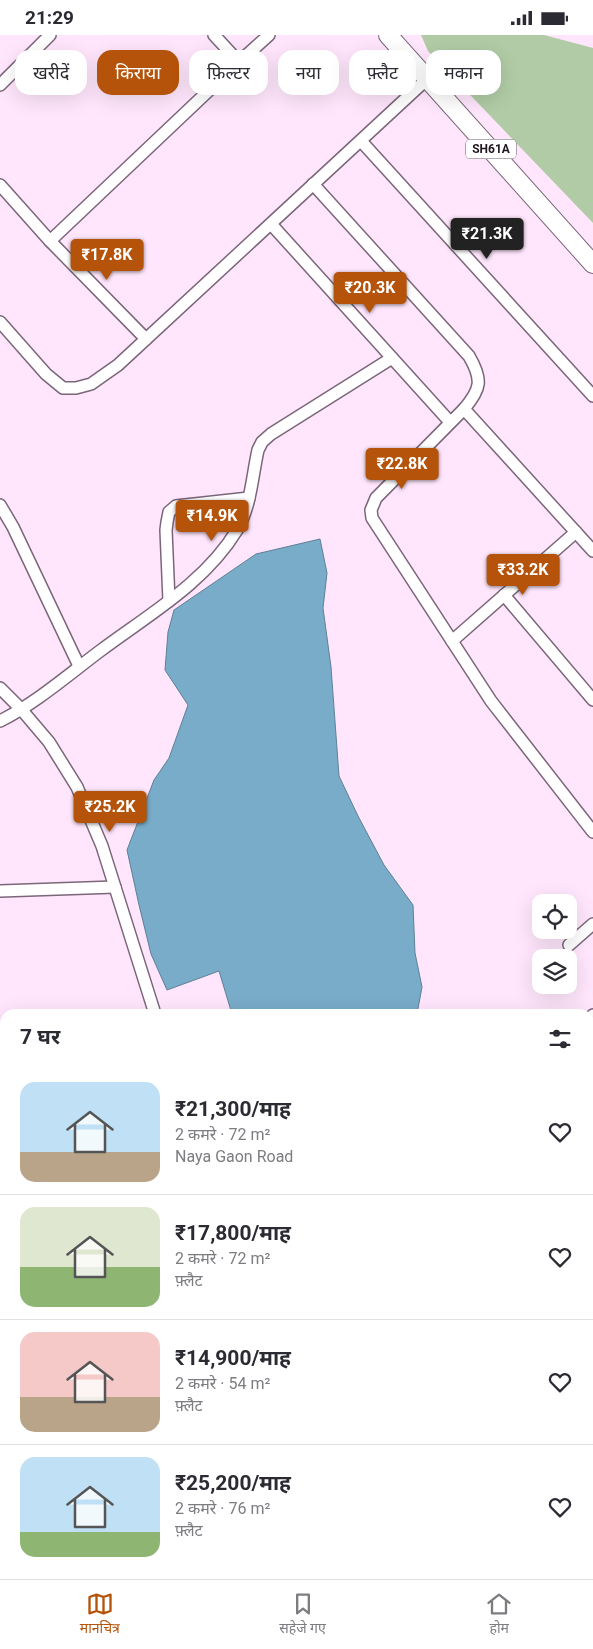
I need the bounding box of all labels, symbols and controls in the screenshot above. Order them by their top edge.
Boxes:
text: 21:29 [25,6,74,29]
chip: खरीदें [15,50,87,95]
chip: किराया [97,50,179,95]
chip: फ़िल्टर [189,50,268,95]
chip: नया [278,50,339,95]
chip: फ़्लैट [349,50,416,95]
chip: मकान [426,50,501,95]
road number: SH61A [466,140,516,159]
pin: ₹21.3K [446,217,528,260]
text: ₹21.3K [462,224,512,243]
pin: ₹17.8K [66,239,148,281]
text: ₹17.8K [82,245,132,264]
pin: ₹20.3K [329,271,411,314]
text: ₹20.3K [345,278,395,297]
pin: ₹22.8K [361,447,443,490]
text: ₹22.8K [377,454,427,473]
pin: ₹14.9K [171,499,253,542]
text: ₹14.9K [187,506,237,525]
pin: ₹33.2K [482,553,564,596]
text: ₹33.2K [498,560,548,579]
pin: ₹25.2K [69,791,151,833]
text: ₹25.2K [85,797,135,816]
map controls [532,894,577,994]
button: locate [532,894,577,939]
button: layers [532,949,577,994]
text: 7 घर [20,1025,60,1049]
icon: filters [546,1025,574,1053]
text: ₹21,300/माह [175,1097,291,1121]
icon: home [60,1102,120,1162]
icon: heart [546,1118,574,1146]
text: 2 कमरे · 72 m² [175,1125,270,1144]
text: Naya Gaon Road [175,1147,293,1166]
text: ₹17,800/माह [175,1221,291,1245]
icon: home [60,1227,120,1287]
icon: heart [546,1243,574,1271]
text: 2 कमरे · 72 m² [175,1249,270,1268]
text: फ़्लैट [175,1271,203,1290]
text: ₹14,900/माह [175,1346,291,1370]
icon: home [60,1352,120,1412]
icon: heart [546,1368,574,1396]
text: 2 कमरे · 54 m² [175,1374,270,1393]
text: फ़्लैट [175,1396,203,1415]
text: ₹25,200/माह [175,1471,291,1495]
icon: home [60,1477,120,1537]
icon: heart [546,1493,574,1521]
text: 2 कमरे · 76 m² [175,1499,270,1518]
text: फ़्लैट [175,1521,203,1540]
tab: मानचित्र [80,1590,120,1639]
tab: सहेजे गए [279,1590,326,1639]
tab: होम [485,1590,513,1639]

